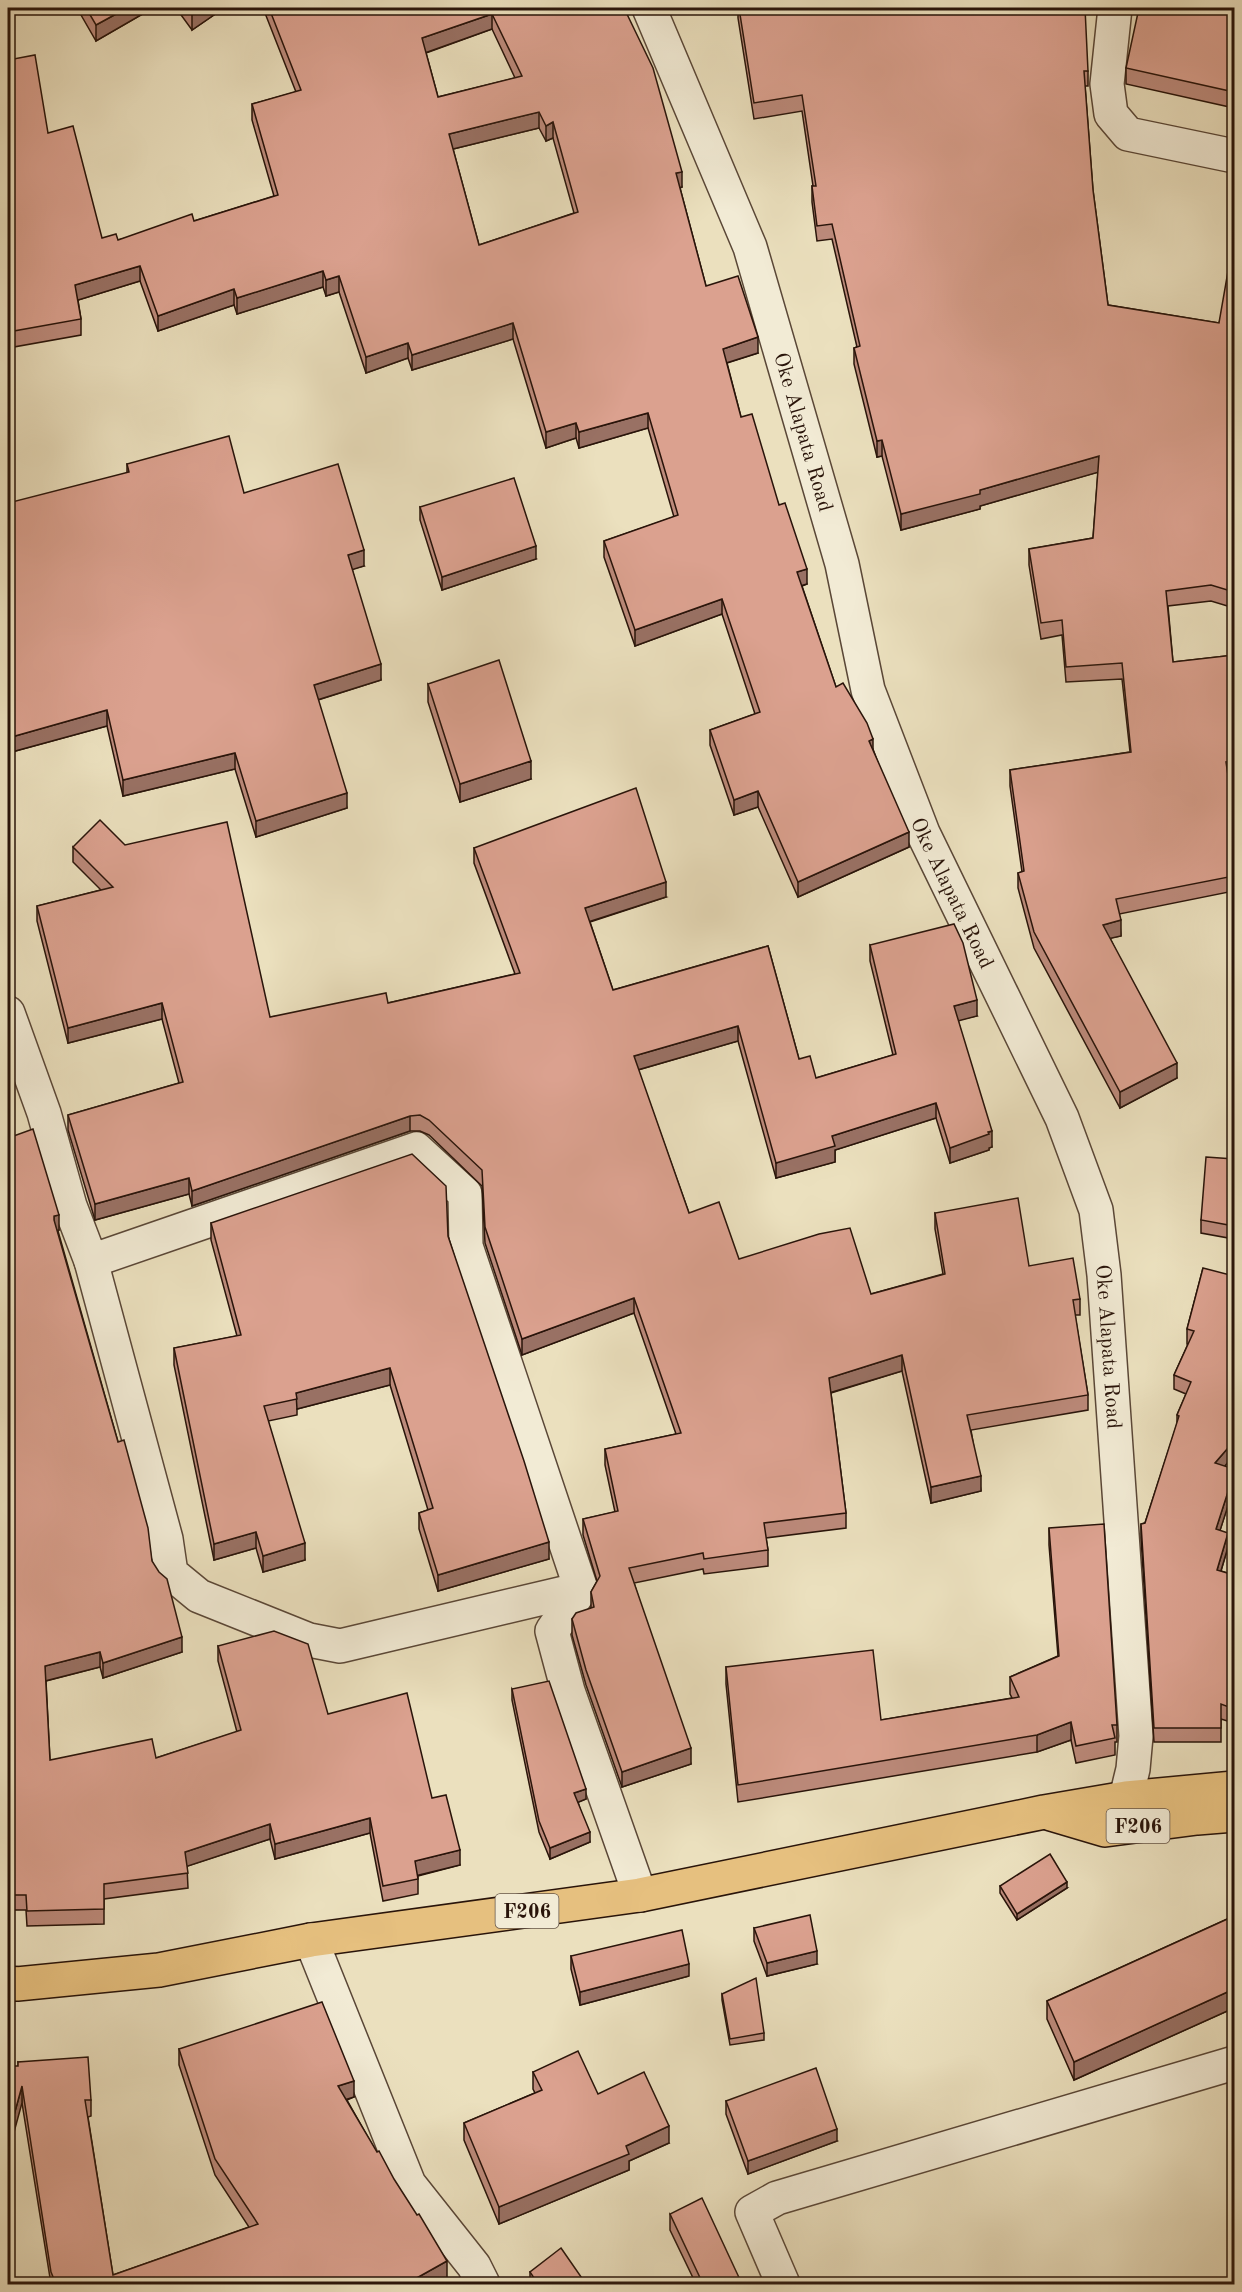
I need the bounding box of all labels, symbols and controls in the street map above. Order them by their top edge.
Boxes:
street label: Oke Alapata Road [769,350,835,515]
street label: Oke Alapata Road [906,815,996,972]
street label: Oke Alapata Road [1091,1263,1124,1430]
road number: F206 [1106,1809,1170,1843]
road number: F206 [496,1894,558,1928]

